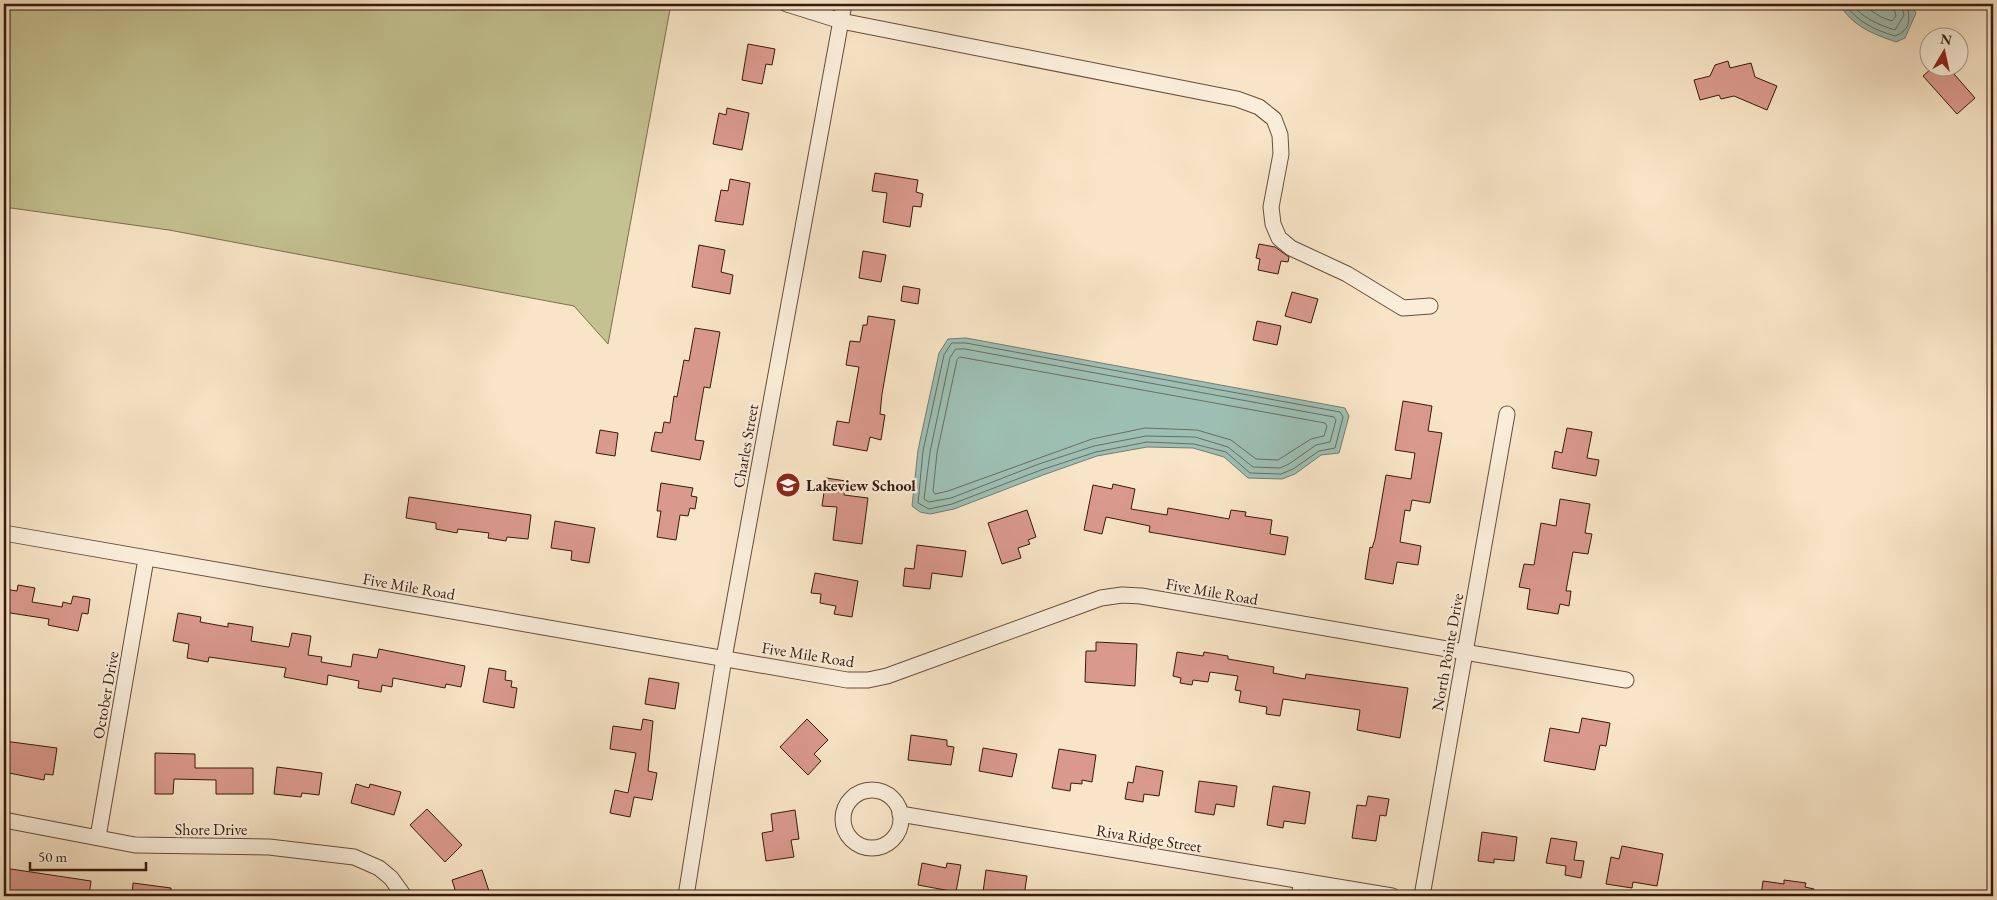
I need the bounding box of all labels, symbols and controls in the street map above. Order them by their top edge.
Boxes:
north arrow [1920,28,1970,78]
text: N [1939,29,1954,49]
street label: Charles Street [728,402,763,490]
school or university icon: Lakeview School [775,472,801,498]
place label: Lakeview School [806,475,916,496]
street label: Five Mile Road [361,568,458,605]
street label: Five Mile Road [1164,573,1261,610]
street label: North Pointe Drive [1427,591,1468,713]
street label: Five Mile Road [760,637,857,672]
street label: October Drive [87,650,124,741]
street label: Shore Drive [175,819,247,840]
street label: Riva Ridge Street [1095,820,1203,857]
scale bar [30,840,146,872]
text: 50 m [38,847,67,866]

